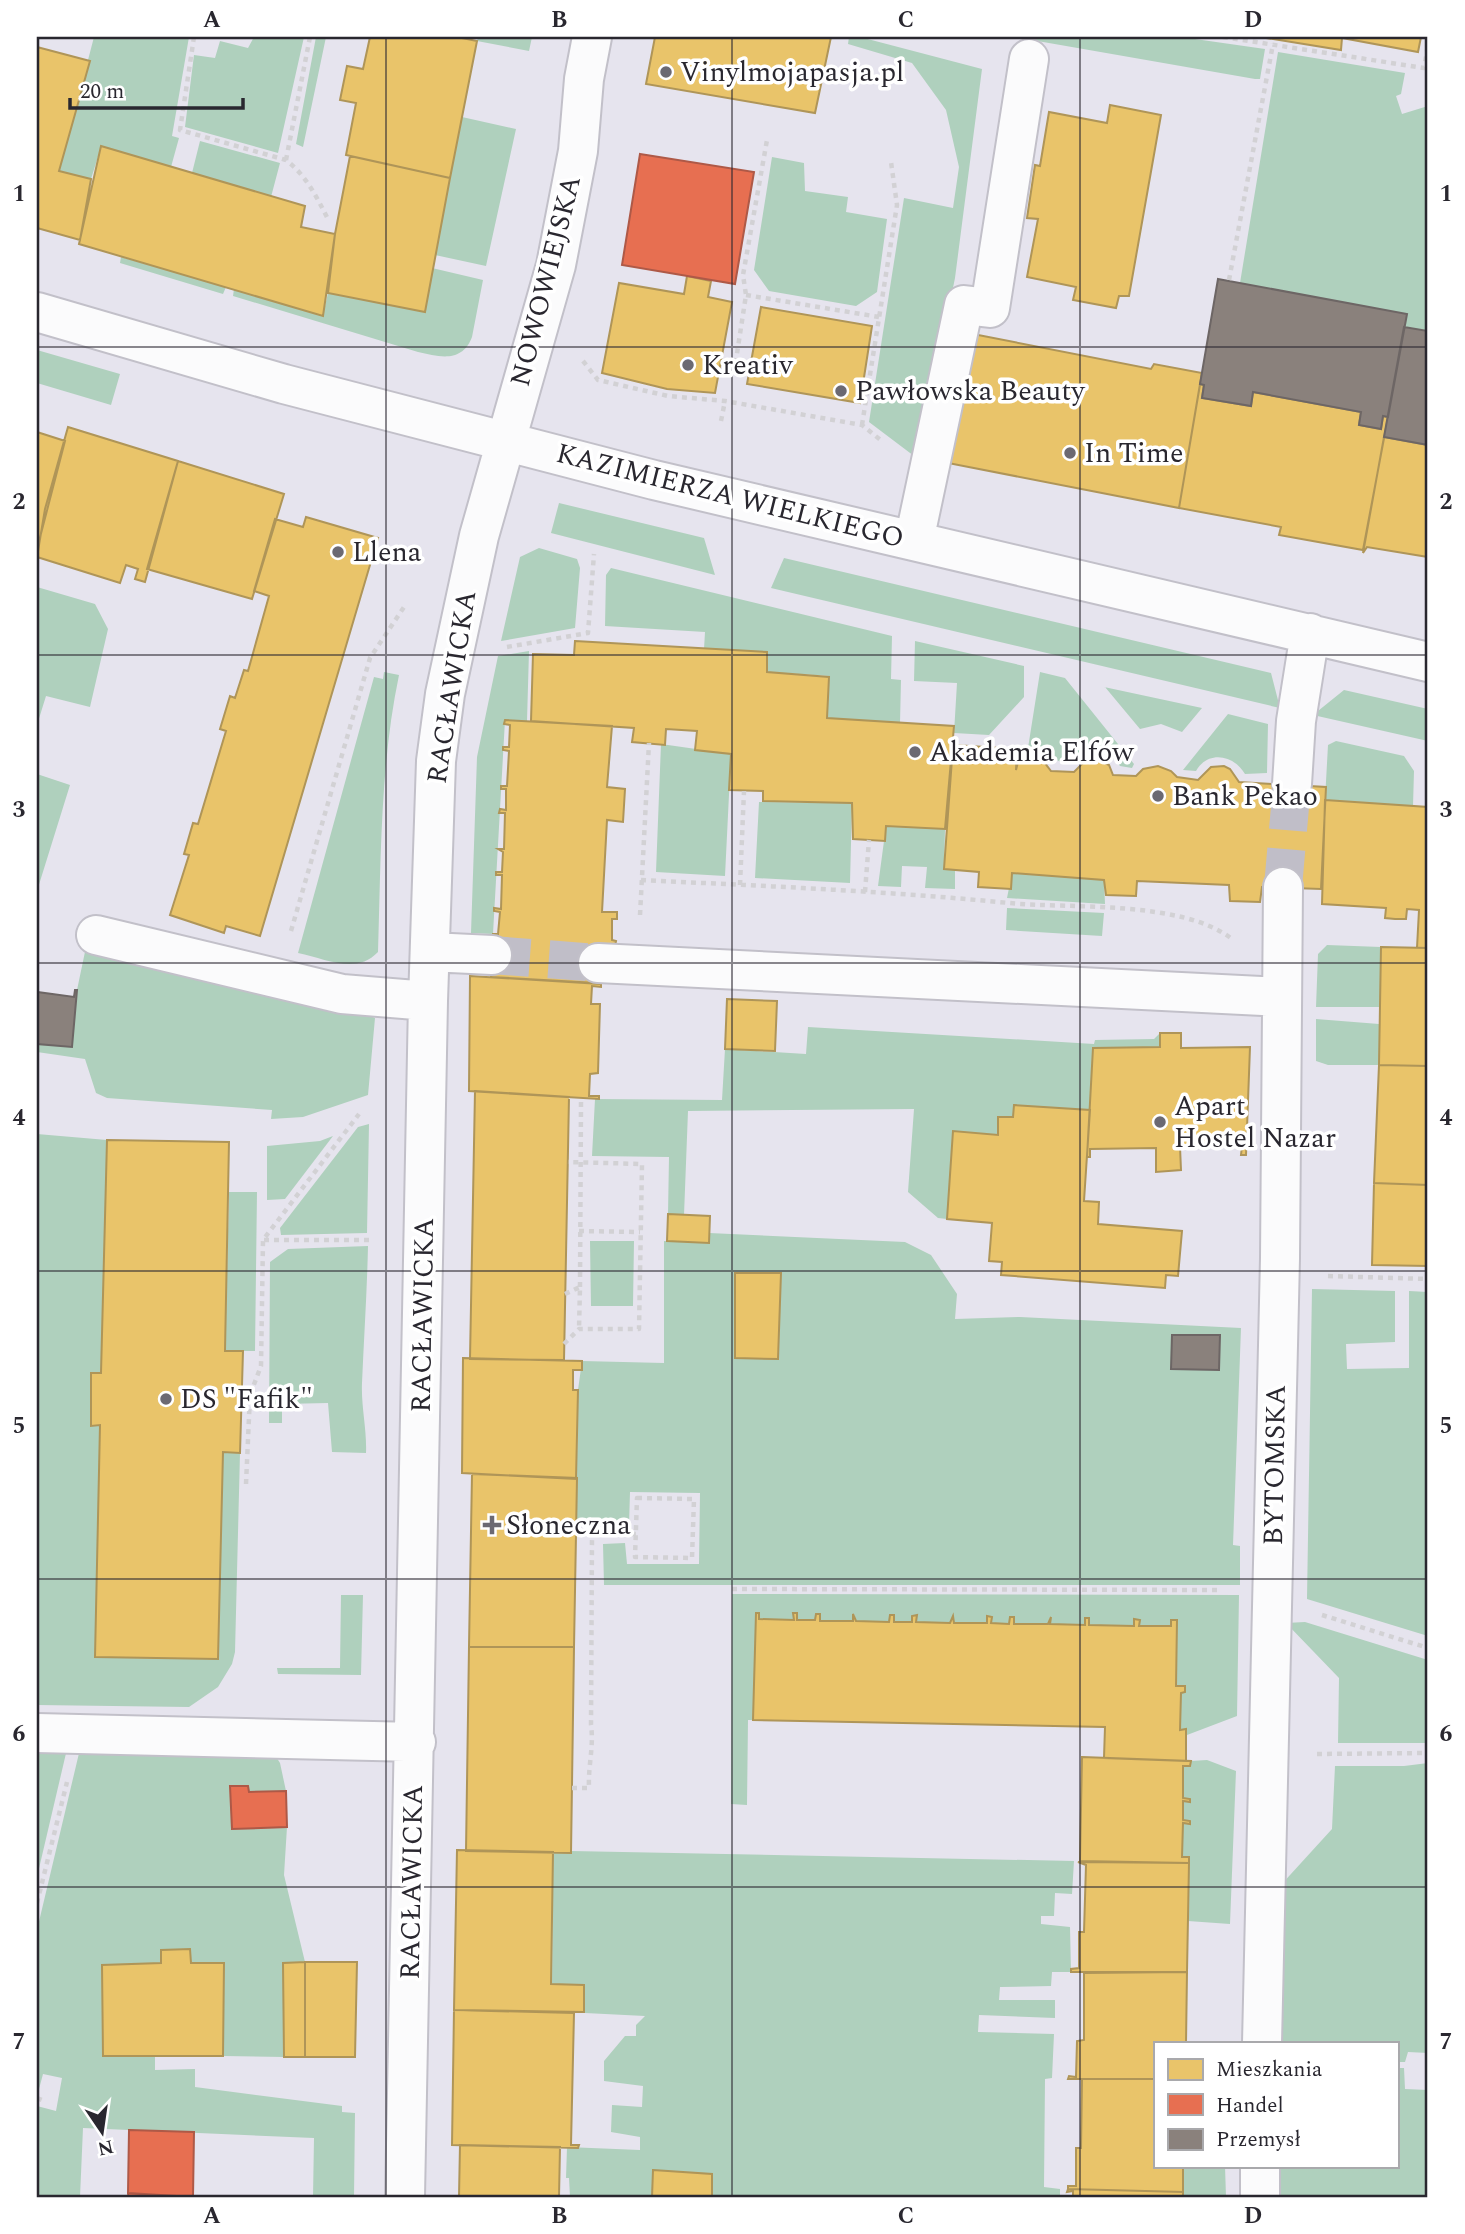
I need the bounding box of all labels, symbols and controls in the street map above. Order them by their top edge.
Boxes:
text: A [203,3,221,38]
text: B [551,3,567,38]
text: C [898,3,914,38]
text: D [1244,3,1262,38]
place label: Vinylmojapasja.pl [680,51,904,94]
marker: Vinylmojapasja.pl [658,64,674,80]
scale bar [70,66,243,110]
text: 20 m [80,76,124,108]
street label: NOWOWIEJSKA [499,171,593,391]
text: 1 [13,177,25,212]
text: 1 [1440,177,1452,212]
place label: Kreativ [702,344,794,387]
marker: Kreativ [680,357,696,373]
place label: Pawłowska Beauty [855,370,1086,413]
marker: Pawłowska Beauty [833,383,849,399]
street label: KAZIMIERZA WIELKIEGO [552,432,908,560]
place label: In Time [1084,432,1184,475]
marker: In Time [1062,445,1078,461]
text: 2 [13,485,26,520]
text: 2 [1440,485,1453,520]
place label: Llena [352,531,422,574]
marker: Llena [330,544,346,560]
street label: RACŁAWICKA [416,587,488,787]
place label: Akademia Elfów [929,731,1134,774]
marker: Akademia Elfów [907,744,923,760]
place label: Bank Pekao [1172,775,1318,818]
marker: Bank Pekao [1150,788,1166,804]
text: 3 [13,793,26,828]
text: 3 [1440,793,1453,828]
place label: Apart Hostel Nazar [1174,1085,1336,1160]
text: 4 [13,1101,26,1136]
text: 4 [1440,1101,1453,1136]
marker: Apart Hostel Nazar [1152,1114,1168,1130]
street label: RACŁAWICKA [400,1217,446,1413]
place label: DS "Fafik" [180,1378,313,1421]
street label: BYTOMSKA [1252,1384,1298,1546]
marker: DS "Fafik" [158,1391,174,1407]
text: 5 [13,1409,25,1444]
text: 5 [1440,1409,1452,1444]
place label: Słoneczna [506,1504,631,1547]
marker: Słoneczna [484,1517,500,1533]
text: 6 [13,1717,26,1752]
text: 6 [1440,1717,1453,1752]
street label: RACŁAWICKA [389,1784,435,1980]
text: 7 [13,2025,25,2060]
text: 7 [1440,2025,1452,2060]
legend [1154,2042,1398,2168]
text: Mieszkania [1216,2054,1323,2086]
text: Handel [1216,2090,1284,2122]
north arrow [66,2098,136,2168]
text: Przemysł [1216,2124,1301,2156]
text: N [95,2131,116,2163]
text: A [203,2199,221,2234]
text: B [551,2199,567,2234]
text: C [898,2199,914,2234]
text: D [1244,2199,1262,2234]

